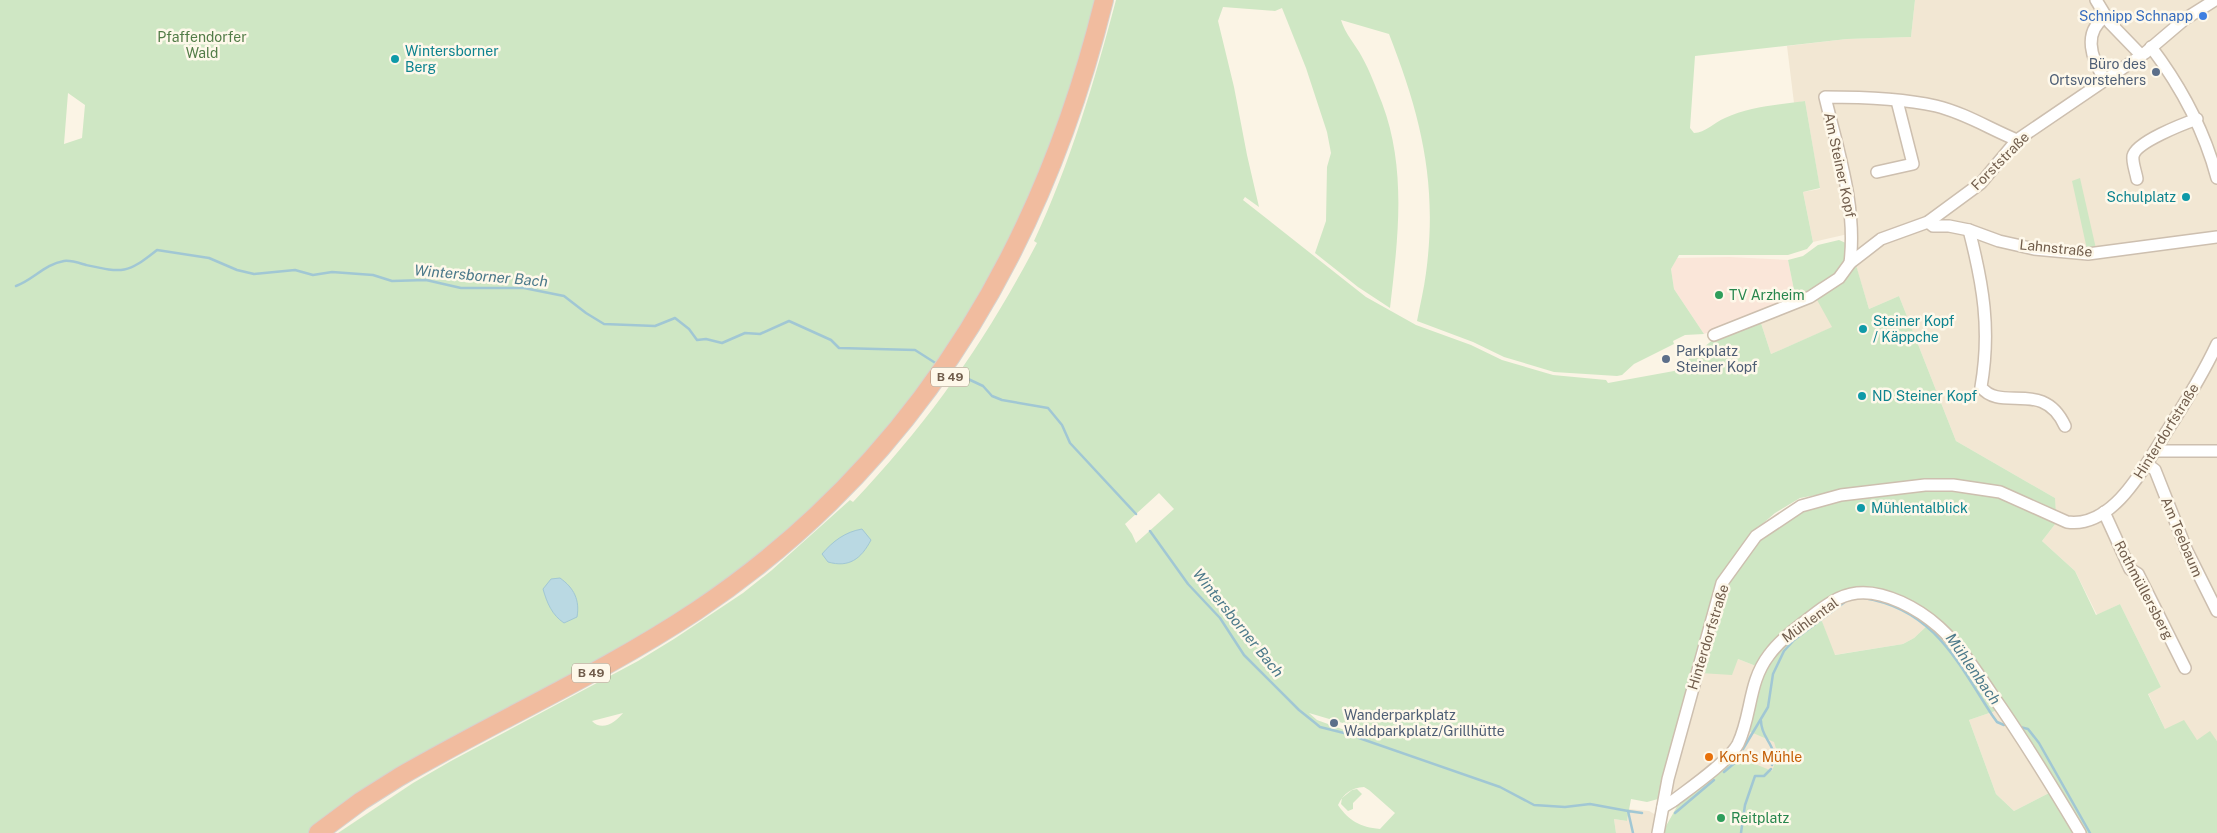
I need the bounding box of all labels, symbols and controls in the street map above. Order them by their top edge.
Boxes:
place label: Schnipp Schnapp [2079,8,2193,24]
marker: Schnipp Schnapp [2197,10,2209,22]
park label: Pfaffendorfer Wald [157,29,247,61]
place label: Wintersborner Berg [405,43,499,75]
marker: Wintersborner Berg [389,53,401,65]
place label: Büro des Ortsvorstehers [2049,56,2146,88]
marker: Büro des Ortsvorstehers [2150,66,2162,78]
street label: Am Steiner Kopf [1821,111,1859,219]
street label: Forststraße [1968,129,2032,193]
place label: Schulplatz [2107,189,2176,205]
marker: Schulplatz [2180,191,2192,203]
street label: Lahnstraße [2019,236,2093,260]
water label: Wintersborner Bach [413,261,549,290]
place label: TV Arzheim [1729,287,1805,303]
marker: TV Arzheim [1713,289,1725,301]
place label: Steiner Kopf / Käppche [1873,313,1955,345]
marker: Steiner Kopf / Käppche [1857,323,1869,335]
place label: Parkplatz Steiner Kopf [1676,343,1758,375]
marker: Parkplatz Steiner Kopf [1660,353,1672,365]
road number: B 49 [931,368,969,387]
street label: Hinterdorfstraße [2130,380,2202,482]
place label: ND Steiner Kopf [1872,388,1978,404]
marker: ND Steiner Kopf [1856,390,1868,402]
street label: Am Teebaum [2158,495,2206,579]
place label: Mühlentalblick [1871,500,1968,516]
marker: Mühlentalblick [1855,502,1867,514]
street label: Rothmüllersberg [2111,538,2177,642]
water label: Wintersborner Bach [1190,565,1287,680]
street label: Hinterdorfstraße [1684,582,1732,692]
street label: Mühlental [1779,594,1841,646]
water label: Mühlenbach [1943,630,2004,708]
road number: B 49 [572,664,610,682]
place label: Wanderparkplatz Waldparkplatz/Grillhütte [1344,707,1505,739]
marker: Wanderparkplatz Waldparkplatz/Grillhütte [1328,717,1340,729]
place label: Korn's Mühle [1719,749,1802,765]
marker: Korn's Mühle [1703,751,1715,763]
place label: Reitplatz [1731,810,1789,826]
marker: Reitplatz [1715,812,1727,824]

